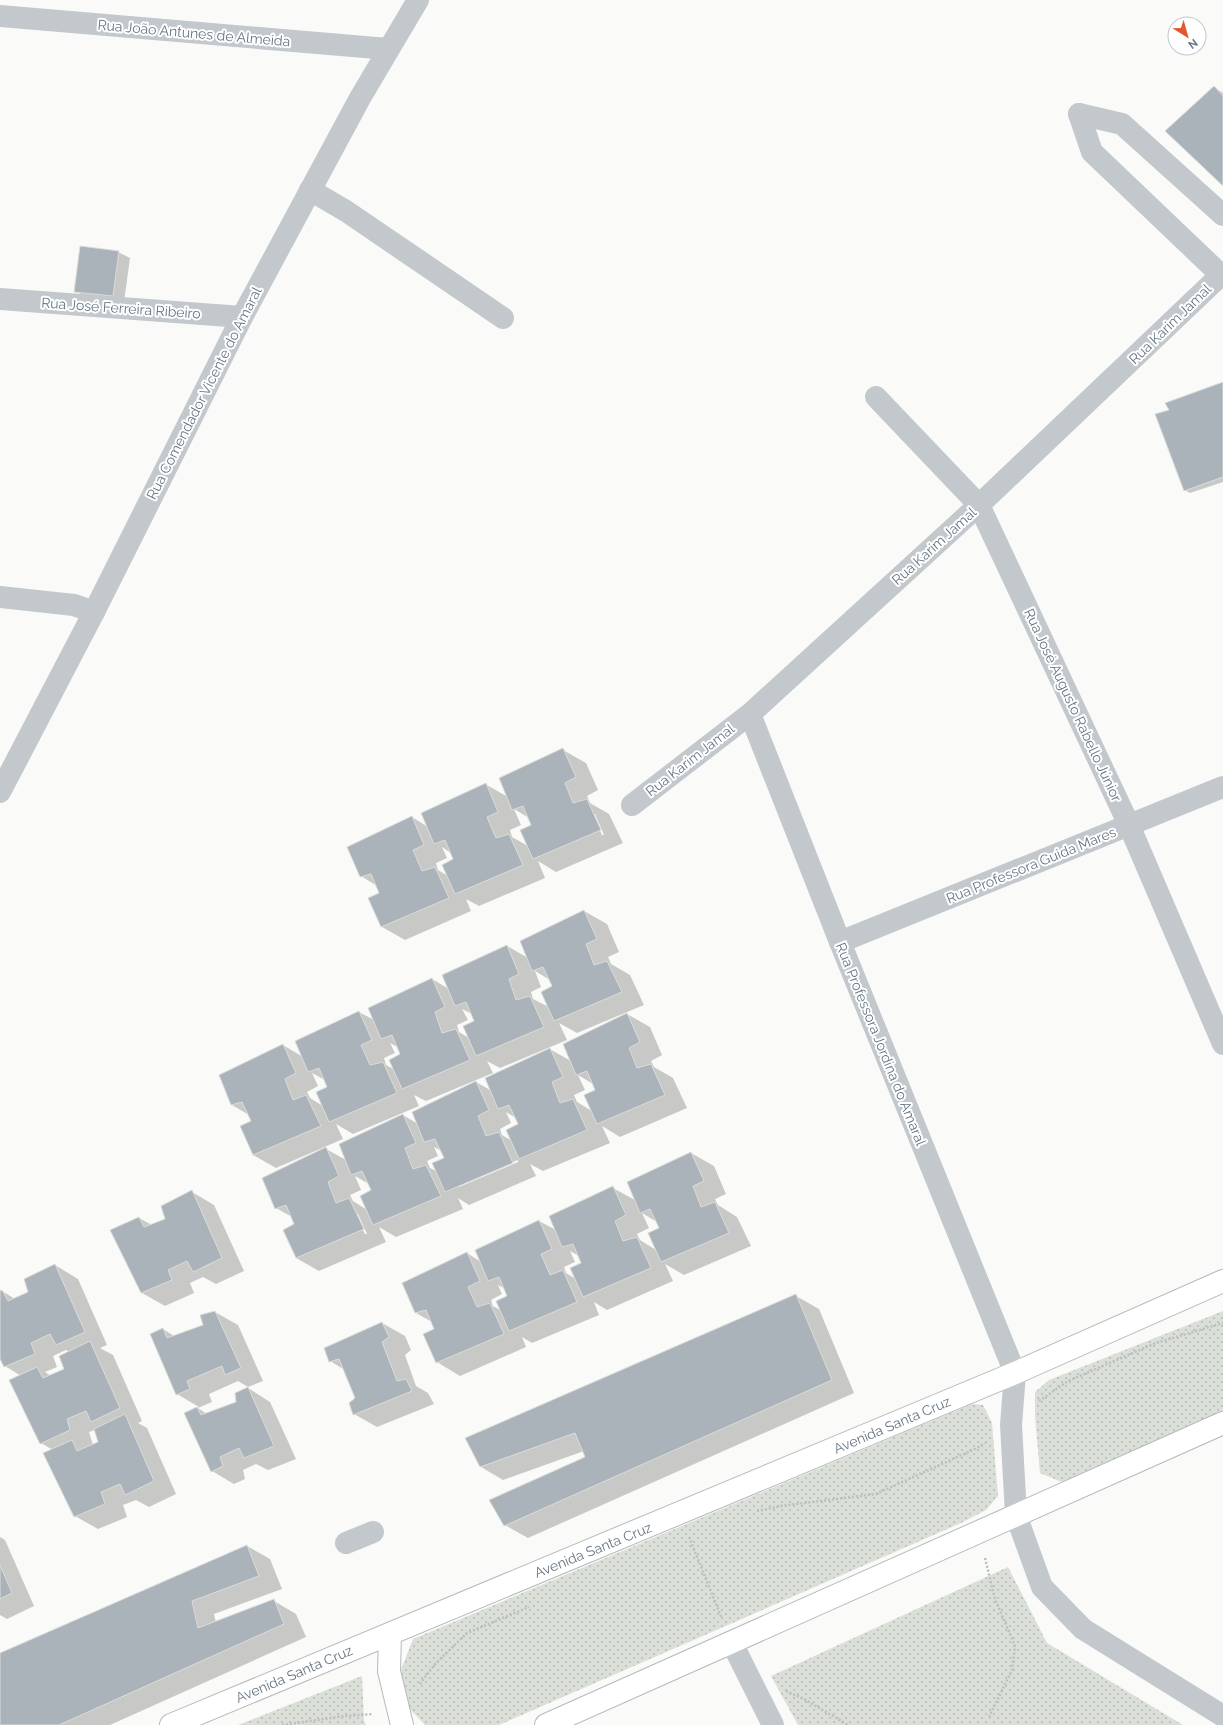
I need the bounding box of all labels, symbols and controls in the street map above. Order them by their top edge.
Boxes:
north arrow [1167,16,1207,56]
street label: Rua João Antunes de Almeida [97,17,291,49]
text: N [1185,36,1200,51]
street label: Rua Karim Jamal [1126,281,1214,367]
street label: Rua Comendador Vicente do Amaral [143,284,265,502]
street label: Rua José Ferreira Ribeiro [41,294,201,322]
street label: Rua Karim Jamal [889,504,980,588]
street label: Rua José Augusto Rabello Júnior [1021,606,1125,804]
street label: Rua Karim Jamal [643,720,738,799]
street label: Rua Professora Guida Mares [944,823,1118,906]
street label: Rua Professora Jordina do Amaral [833,940,929,1148]
street label: Avenida Santa Cruz [831,1393,953,1457]
street label: Avenida Santa Cruz [532,1519,654,1581]
street label: Avenida Santa Cruz [233,1642,355,1706]

